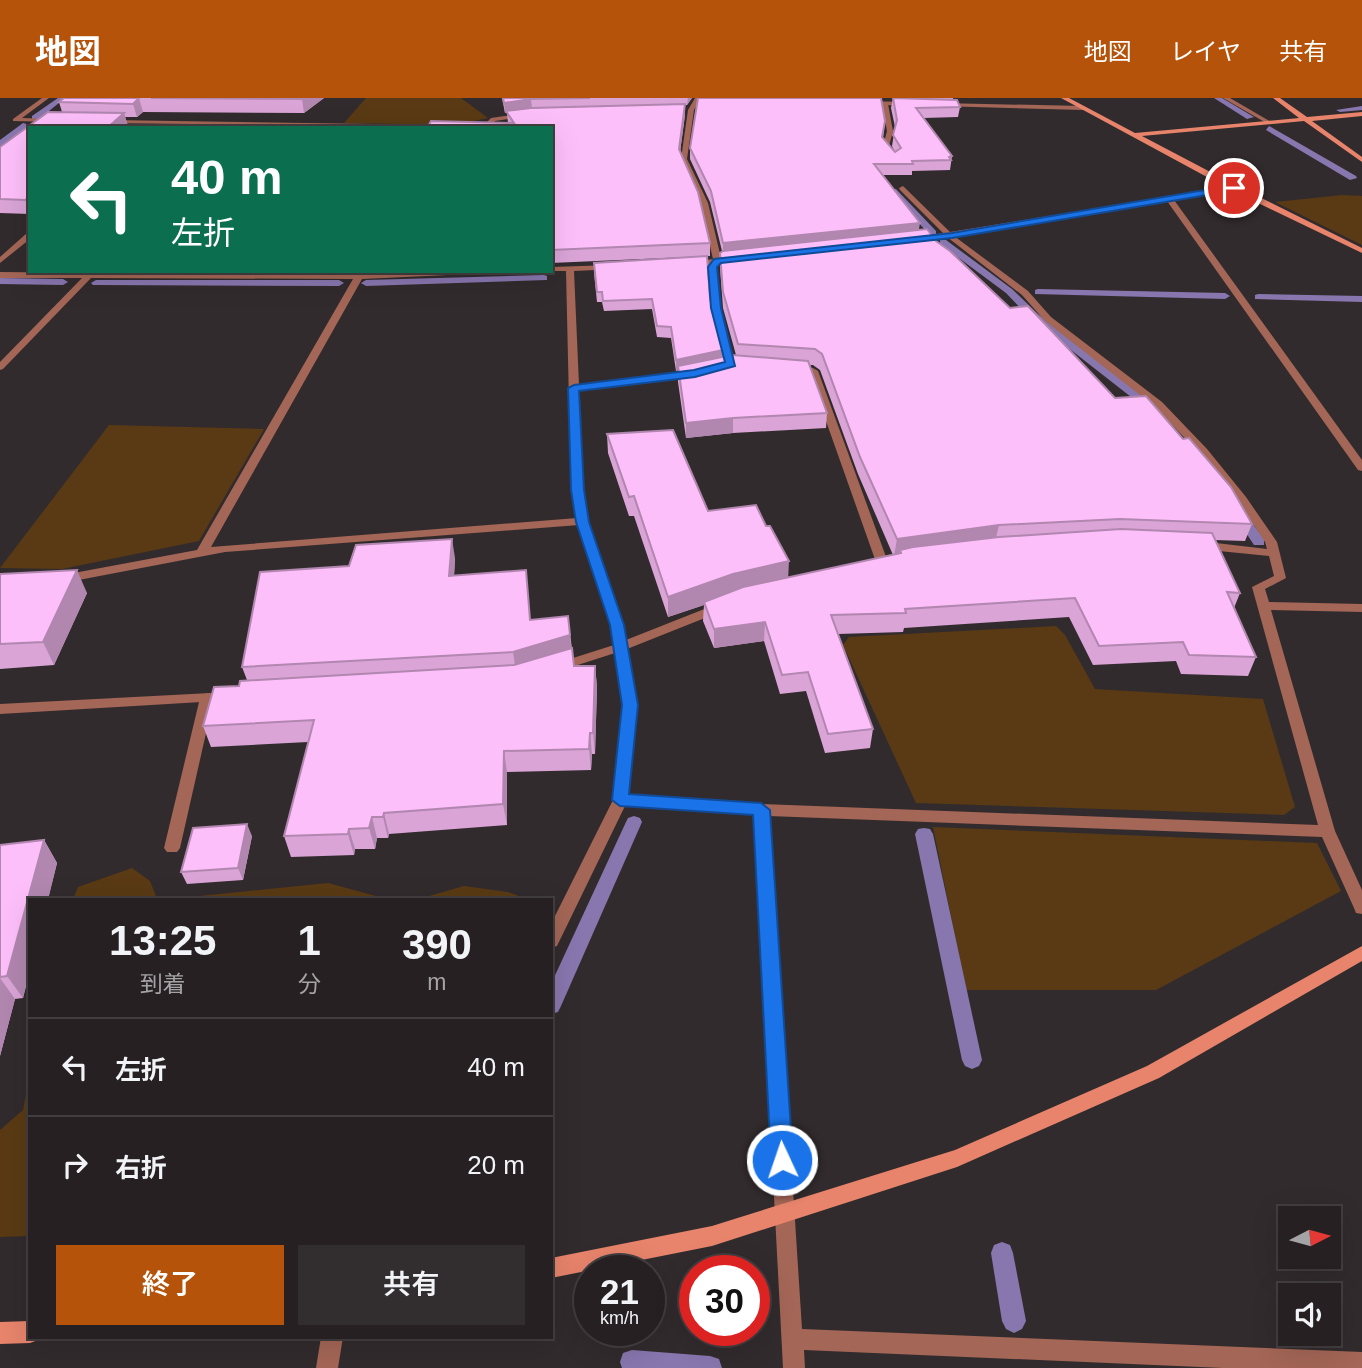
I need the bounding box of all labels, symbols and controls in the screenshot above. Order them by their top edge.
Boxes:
text: 地図 [35,33,101,70]
text: 地図 [1084,38,1132,65]
text: レイヤ [1170,38,1241,65]
text: 共有 [1279,38,1327,65]
text: 40 m [171,150,283,204]
icon: left [56,154,147,245]
pin [1204,158,1264,218]
icon: arrive [1215,169,1253,207]
text: 左折 [171,215,235,251]
text: 13:25 [109,917,216,964]
text: 1 [297,917,321,964]
text: 390 [402,921,472,968]
text: m [427,969,447,995]
text: 到着 [140,971,186,997]
text: 分 [298,971,321,997]
icon: left [56,1048,94,1086]
text: 40 m [467,1052,525,1082]
text: 左折 [115,1055,167,1085]
position arrow [745,1123,819,1197]
icon: right [56,1146,94,1184]
text: 20 m [467,1150,525,1180]
text: 右折 [115,1153,167,1183]
north arrow [1278,1206,1340,1269]
map controls [1278,1206,1341,1346]
button: 終了 [56,1245,284,1325]
button: 共有 [298,1245,525,1325]
speed limit sign: 30 [679,1255,770,1346]
text: 21 [600,1272,639,1311]
button: sound [1278,1283,1341,1346]
text: km/h [600,1308,639,1328]

